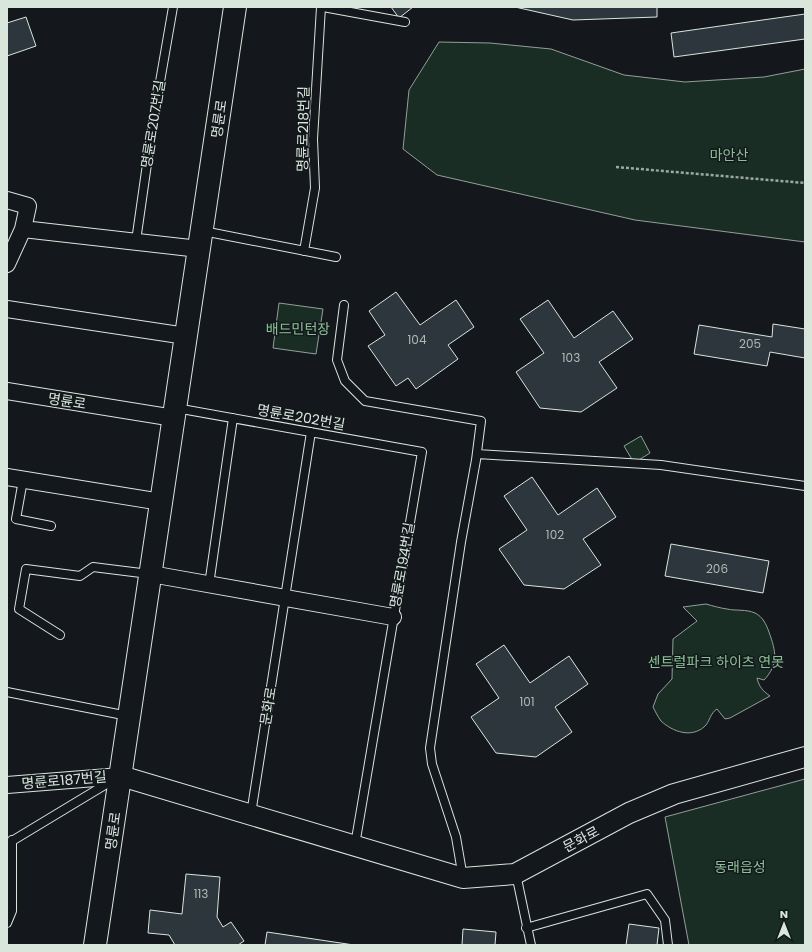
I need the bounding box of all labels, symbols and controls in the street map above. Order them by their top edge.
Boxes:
street label: 명륜로207번길 [136,79,170,169]
street label: 명륜로218번길 [292,86,314,172]
street label: 명륜로 [206,98,232,140]
park label: 마안산 [710,145,748,165]
park label: 배드민턴장 [266,319,330,339]
house number: 104 [408,331,427,348]
house number: 205 [739,335,761,352]
house number: 103 [562,349,580,366]
street label: 명륜로 [46,388,88,414]
street label: 명륜로202번길 [255,399,347,435]
street label: 명륜로194번길 [385,521,419,609]
house number: 102 [546,526,564,543]
house number: 206 [706,560,728,577]
park label: 센트럴파크 하이츠 연못 [648,652,784,672]
street label: 문화로 [255,685,281,727]
house number: 101 [519,693,535,710]
street label: 명륜로187번길 [21,766,107,794]
street label: 명륜로 [100,810,126,852]
street label: 문화로 [559,821,603,857]
park label: 동래읍성 [714,857,766,877]
house number: 113 [194,885,208,902]
north arrow [764,904,804,944]
text: N [780,906,788,922]

